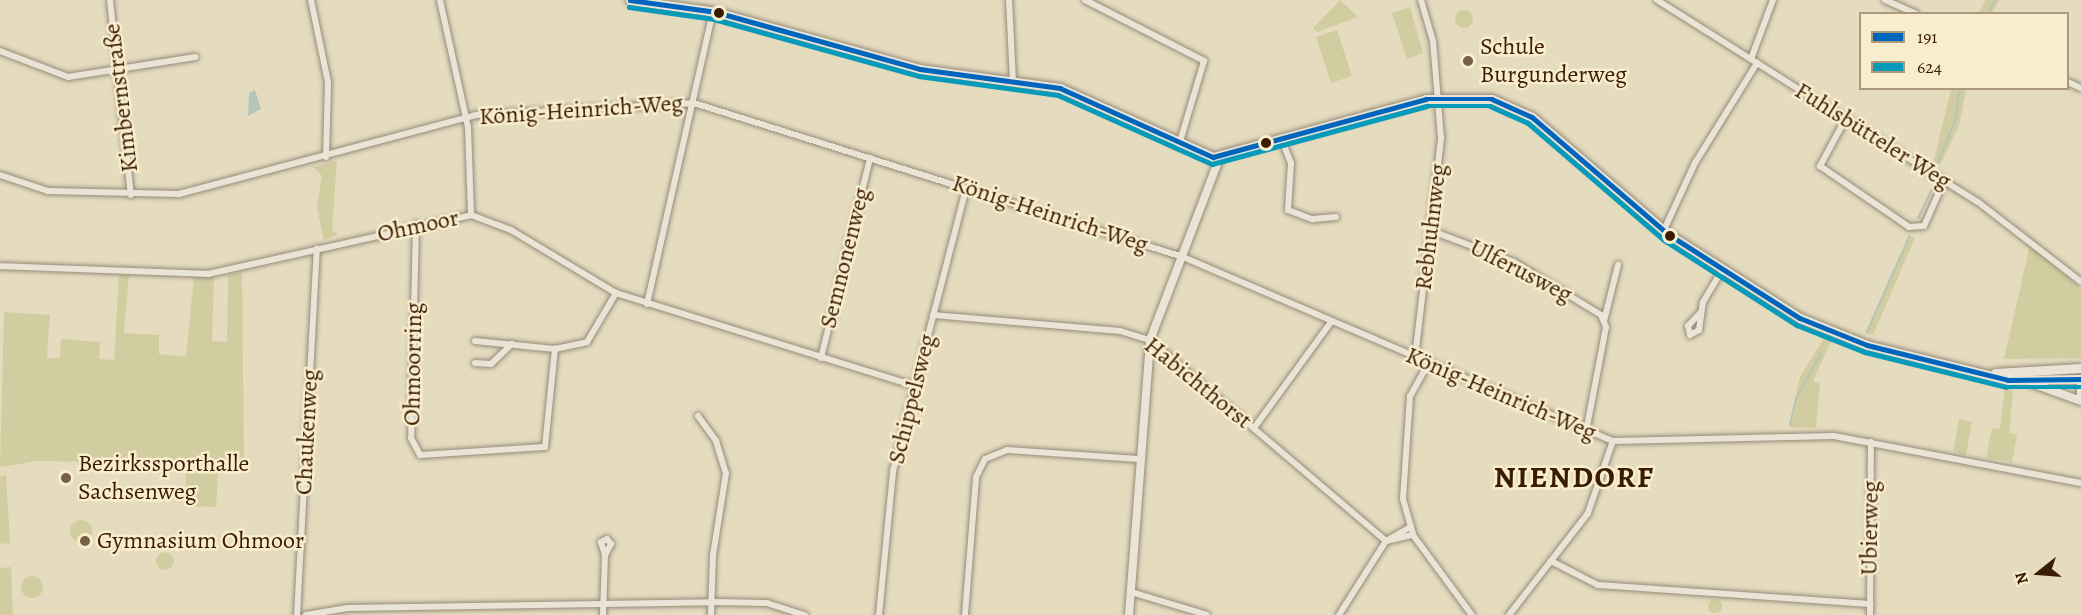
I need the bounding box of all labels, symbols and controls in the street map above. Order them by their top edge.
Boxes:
unlabelled marker [713,7,725,19]
legend [1859,12,2069,90]
street label: Kimbernstraße [98,22,144,174]
text: 191 [1917,25,1938,49]
place label: Schule Burgunderweg [1480,33,1627,89]
marker: Schule Burgunderweg [1461,54,1475,68]
text: 624 [1917,55,1942,79]
street label: Fuhlsbütteler Weg [1789,76,1957,196]
street label: König-Heinrich-Weg [478,89,684,131]
unlabelled marker [1260,137,1272,149]
street label: Rebhuhnweg [1409,162,1453,292]
street label: König-Heinrich-Weg [948,169,1152,259]
street label: Semnonenweg [814,185,876,331]
street label: Ohmoor [375,203,461,249]
unlabelled marker [1664,230,1676,242]
street label: Ulferusweg [1465,233,1577,309]
street label: Ohmoorring [398,302,428,426]
street label: Schippelsweg [882,331,942,467]
street label: Habichthorst [1138,331,1258,435]
street label: König-Heinrich-Weg [1401,341,1601,447]
street label: Chaukenweg [289,368,325,496]
place label: Bezirkssporthalle Sachsenweg [78,450,249,506]
district label: NIENDORF [1494,459,1654,495]
marker: Bezirkssporthalle Sachsenweg [59,471,73,485]
street label: Ubierweg [1855,480,1885,576]
place label: Gymnasium Ohmoor [97,527,304,555]
marker: Gymnasium Ohmoor [78,534,92,548]
north arrow [2009,543,2069,603]
text: N [2010,569,2034,587]

